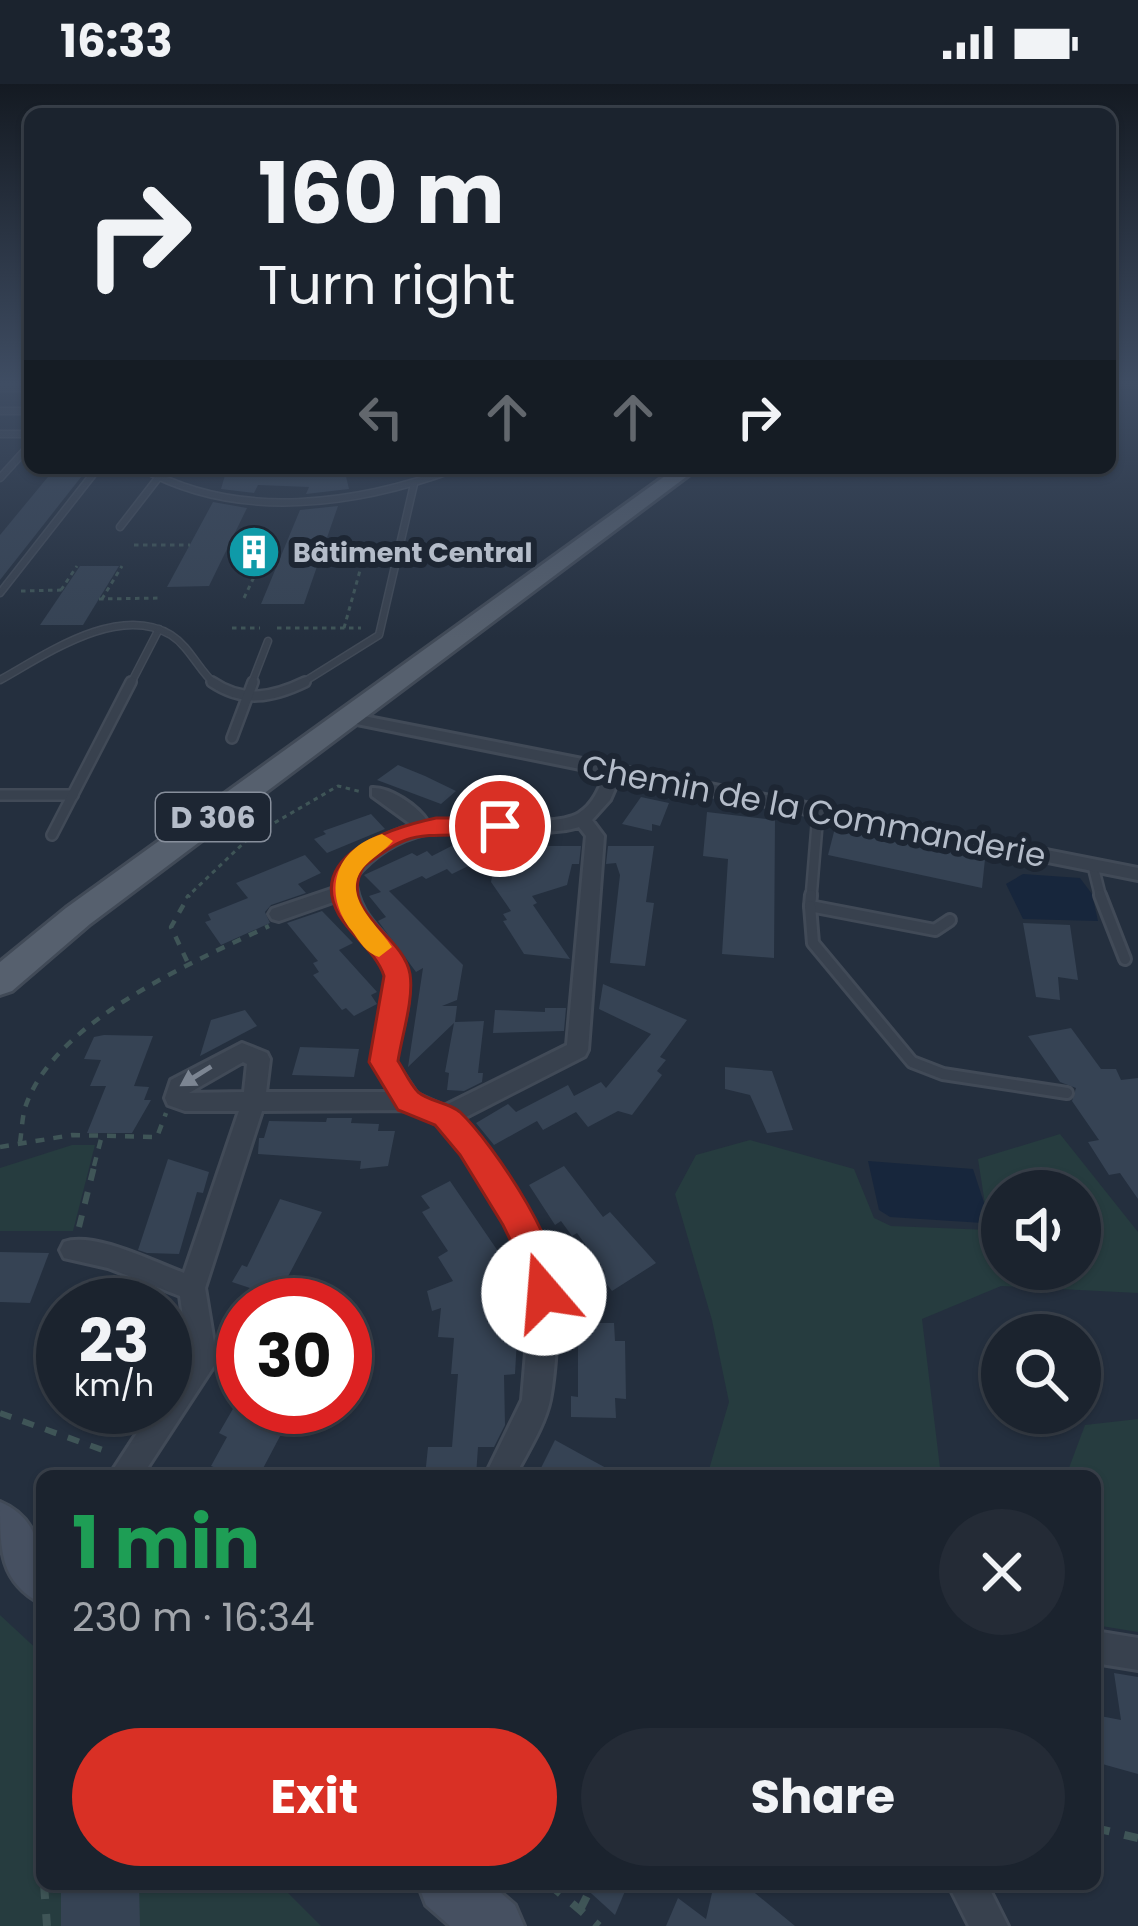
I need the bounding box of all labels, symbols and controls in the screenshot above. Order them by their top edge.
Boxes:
text: 16:33 [60,10,173,73]
text: 160 m [258,135,505,252]
icon: right [60,156,216,312]
text: Turn right [258,247,515,323]
icon: left [348,384,414,450]
icon: ahead [474,384,540,450]
icon: ahead [600,384,666,450]
icon: right [726,384,792,450]
building icon: Bâtiment Central [226,524,282,580]
place label: Bâtiment Central [293,534,532,571]
street label: Chemin de la Commanderie [578,743,1050,879]
pin [449,775,551,877]
road number: D 306 [156,793,270,841]
icon: arrive [467,793,533,859]
one-way arrow [180,1064,213,1086]
map controls [981,1170,1101,1434]
button: sound [981,1170,1101,1290]
position arrow [481,1230,607,1356]
speed limit sign: 30 [216,1278,372,1434]
text: 23 [79,1299,149,1383]
button: search [981,1314,1101,1434]
text: km/h [74,1364,154,1407]
text: 1 min [72,1492,260,1593]
button: close [939,1509,1065,1635]
text: 230 m · 16:34 [72,1590,315,1645]
button: Exit [72,1728,557,1866]
button: Share [581,1728,1065,1866]

